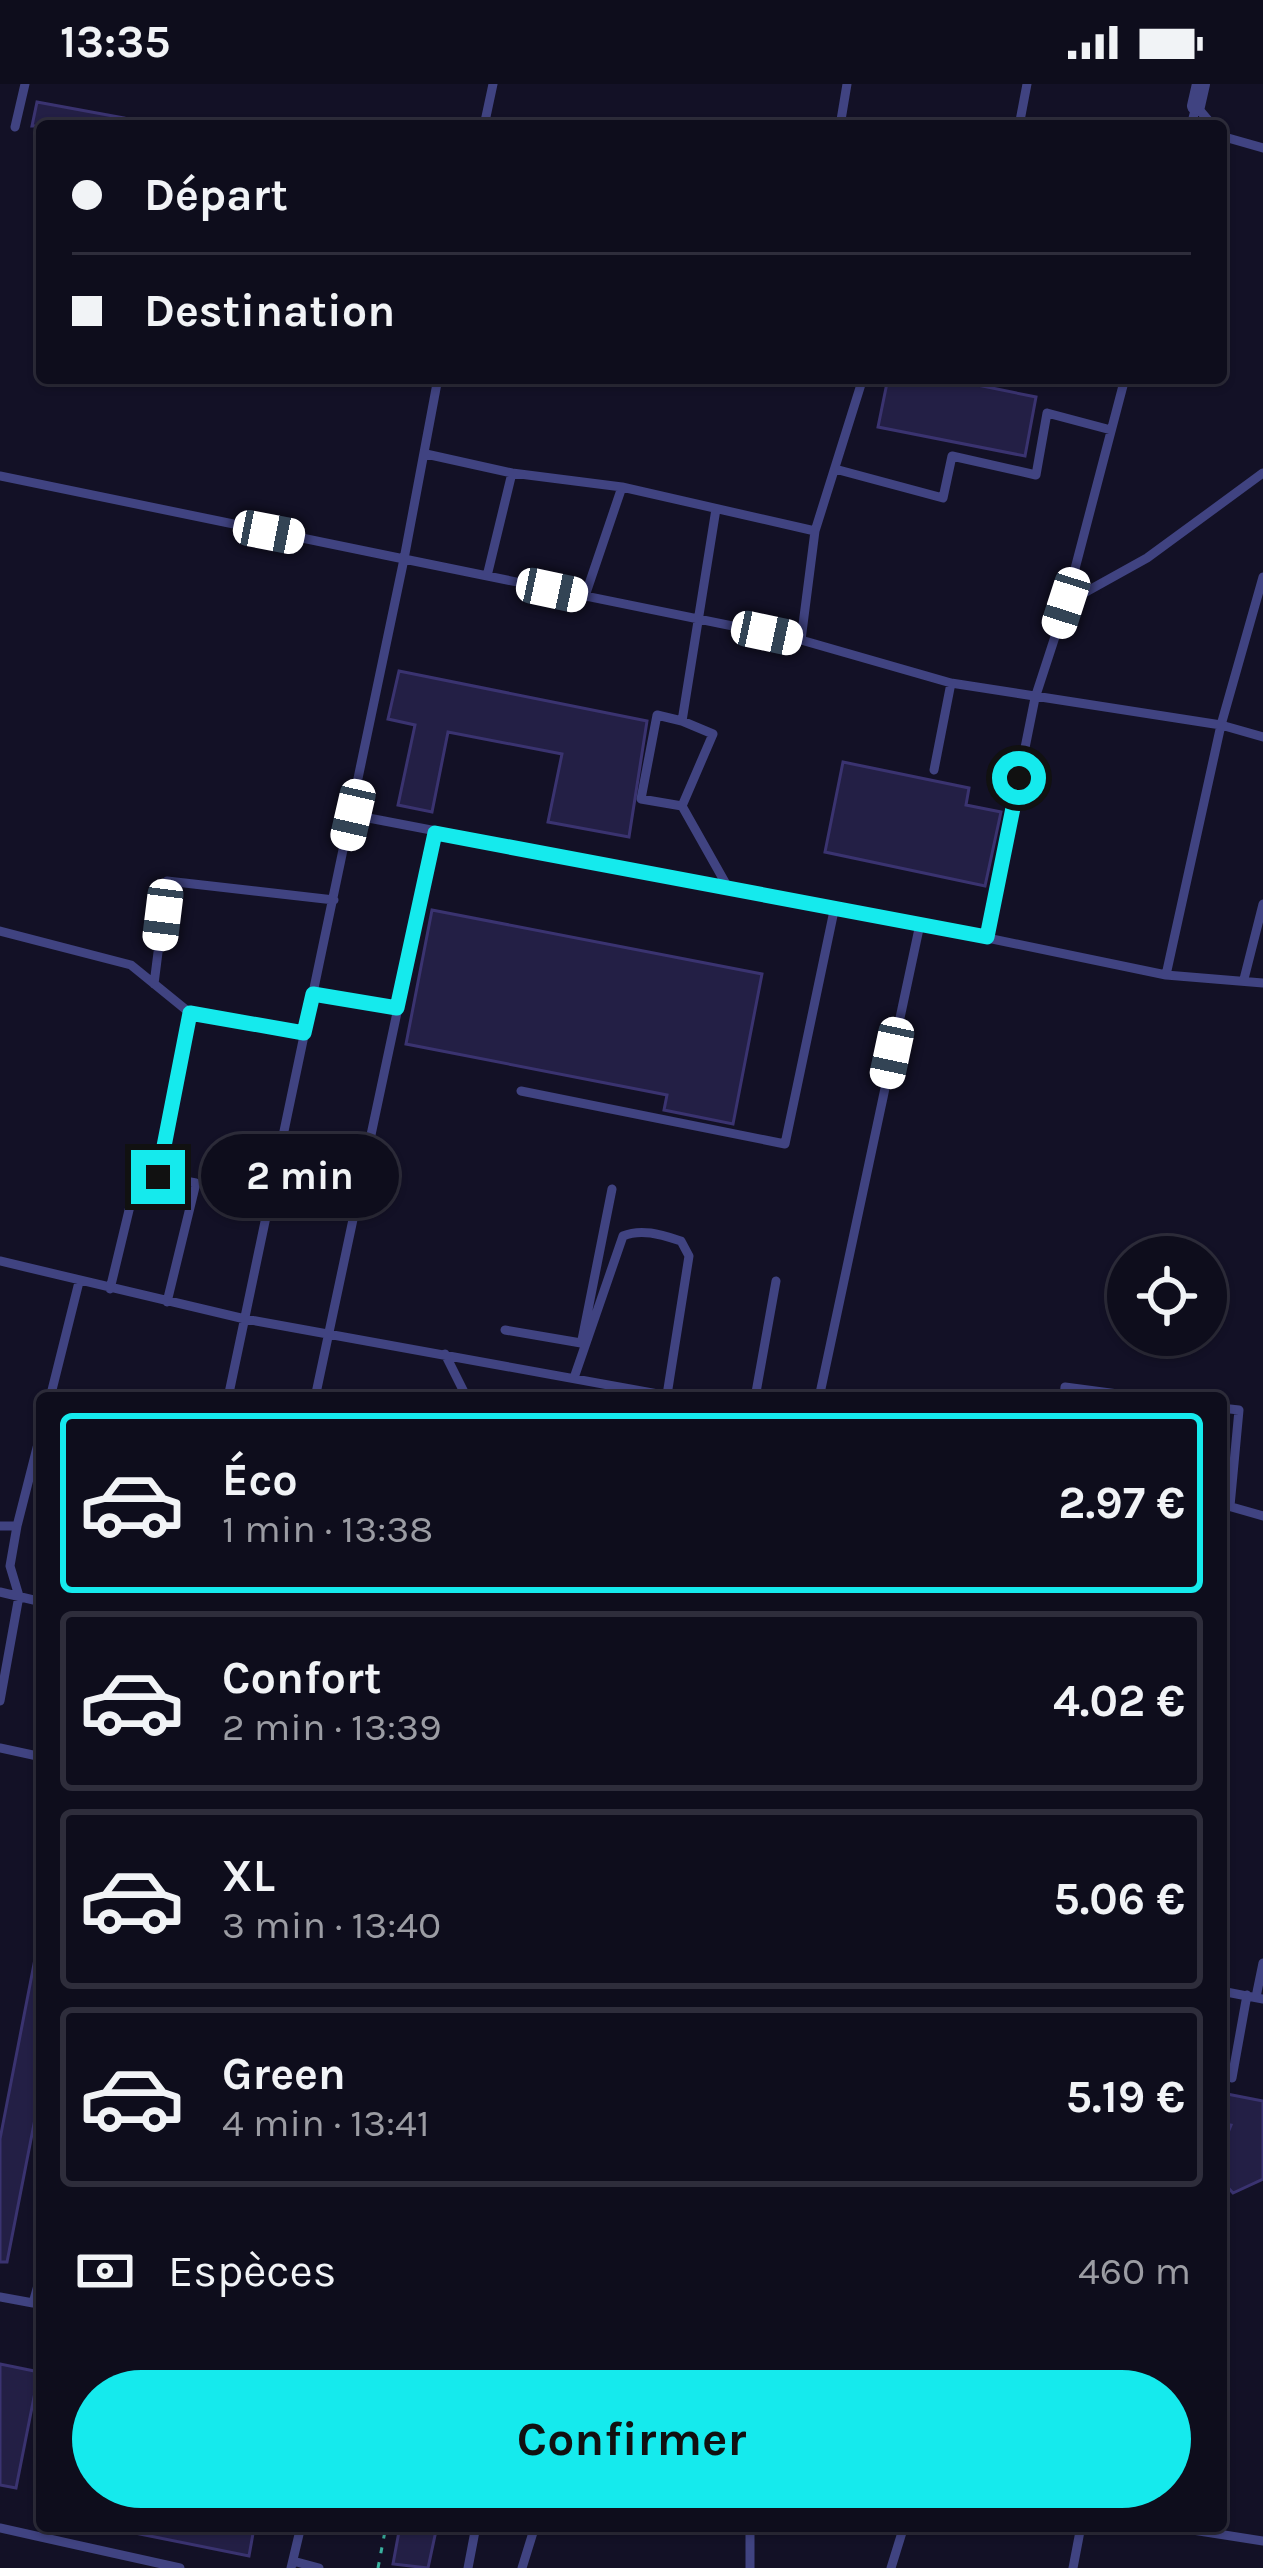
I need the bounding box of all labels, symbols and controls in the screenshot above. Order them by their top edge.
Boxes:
text: 13:35 [60,16,170,68]
text: Départ [144,169,288,221]
text: Destination [144,285,395,337]
car [230,507,308,557]
car [1038,563,1094,643]
car [513,565,591,615]
car [728,608,806,658]
route start [992,751,1046,805]
car [327,776,379,854]
car [141,877,185,953]
car [867,1014,917,1092]
callout: 2 min [200,1135,398,1219]
route end [131,1150,185,1204]
text: 2 min [246,1153,354,1199]
map controls [1107,1236,1227,1356]
button: locate [1107,1236,1227,1356]
icon: car [78,1449,186,1557]
text: Éco [222,1454,298,1506]
text: 2.97 € [1058,1477,1185,1529]
text: 1 min · 13:38 [222,1506,433,1552]
icon: car [78,1647,186,1755]
text: Confort [222,1652,381,1704]
text: 4.02 € [1053,1675,1185,1727]
text: 2 min · 13:39 [222,1704,442,1750]
icon: car [78,1845,186,1953]
text: XL [222,1850,275,1902]
text: 5.06 € [1053,1873,1185,1925]
text: 3 min · 13:40 [222,1902,441,1948]
icon: car [78,2043,186,2151]
text: Green [222,2048,346,2100]
text: 5.19 € [1066,2071,1185,2123]
text: 4 min · 13:41 [222,2100,430,2146]
icon: cash [72,2238,138,2304]
text: Espèces [168,2245,336,2297]
text: 460 m [1078,2248,1191,2294]
button: Confirmer [72,2370,1191,2508]

